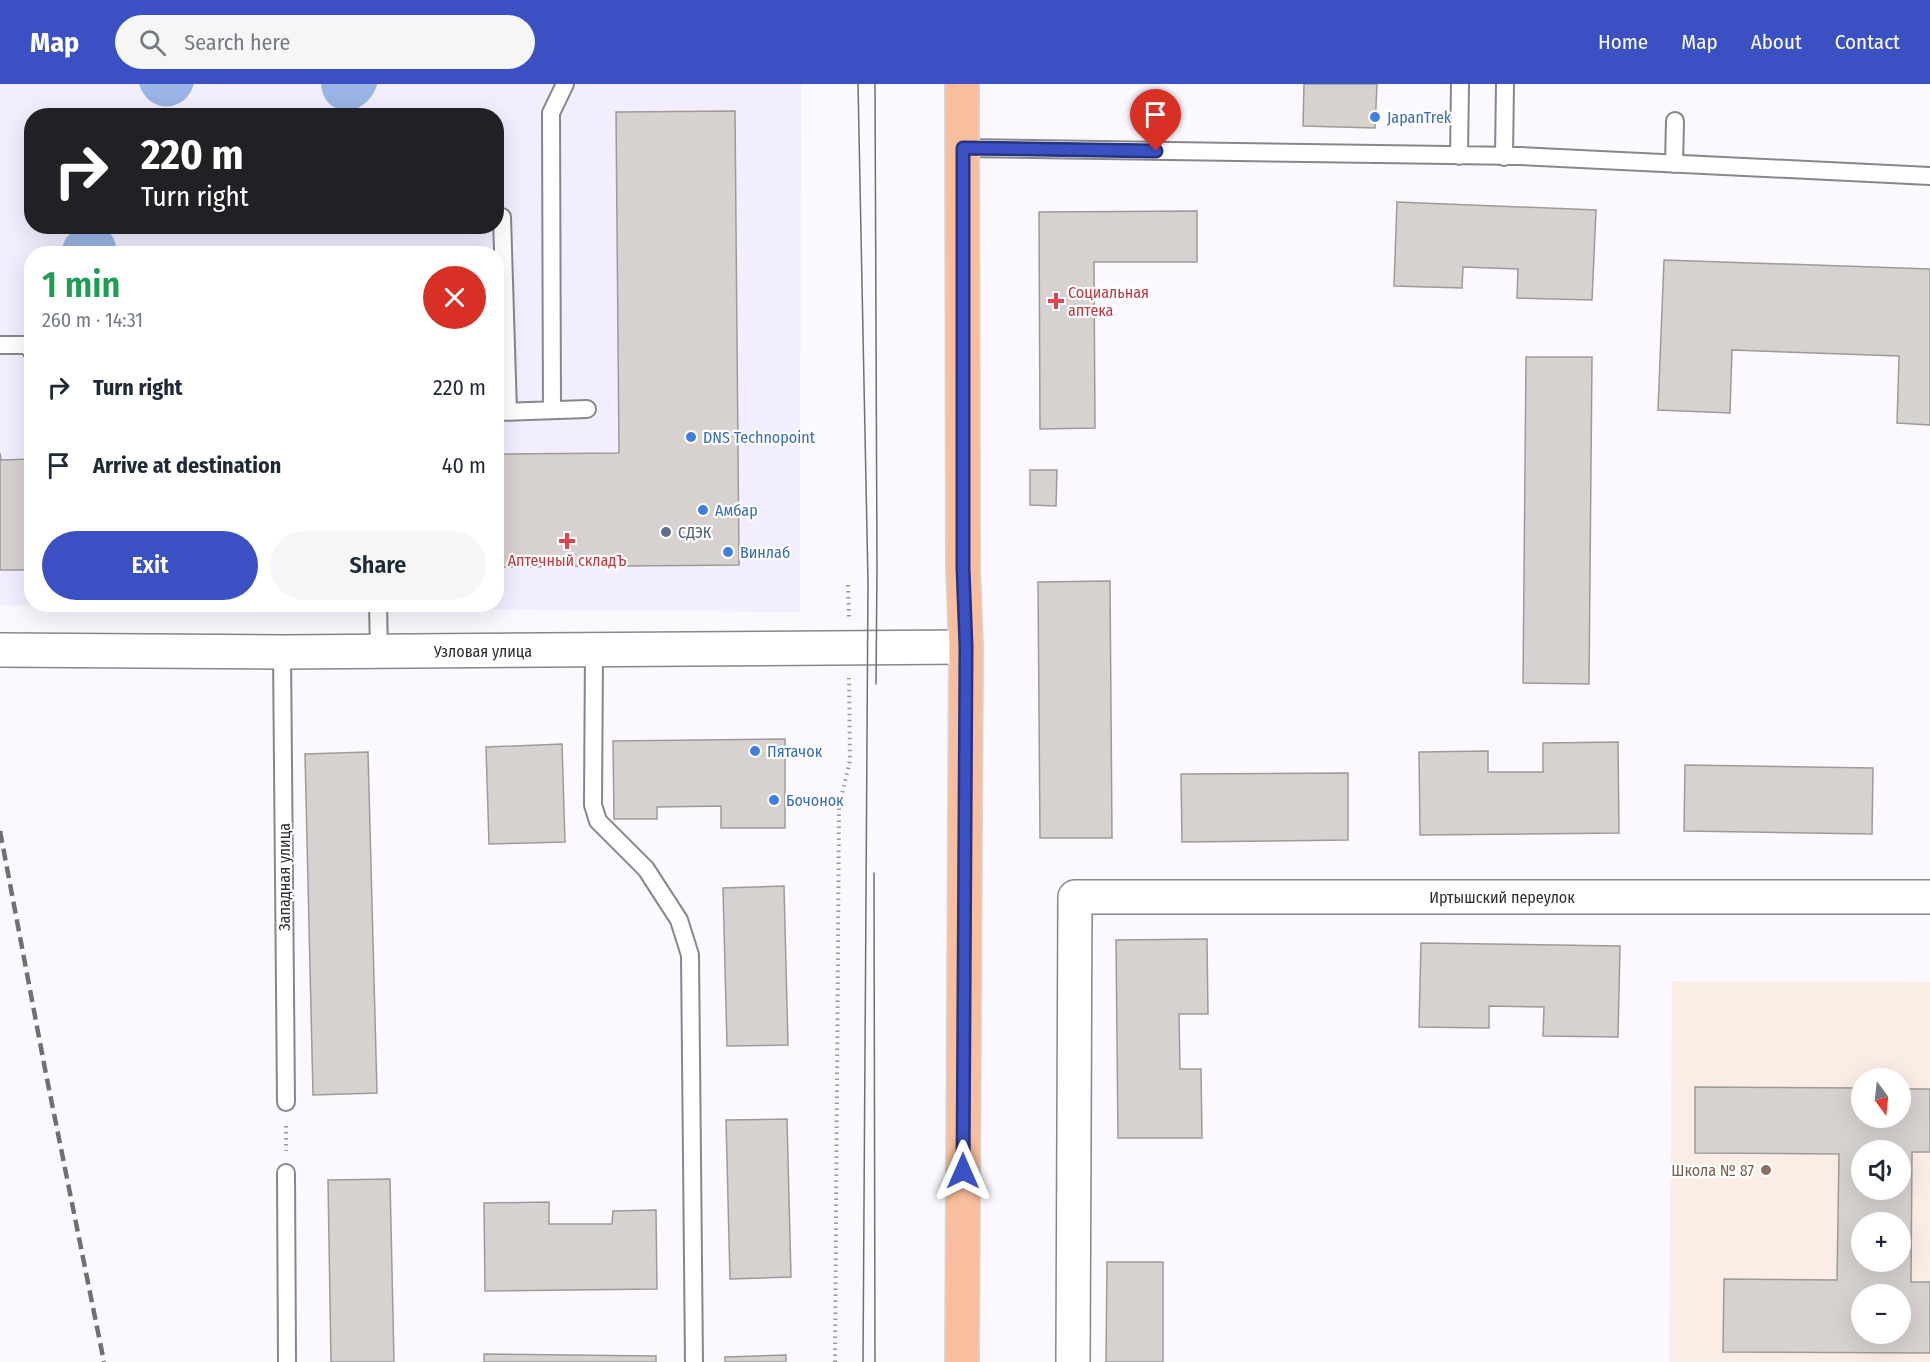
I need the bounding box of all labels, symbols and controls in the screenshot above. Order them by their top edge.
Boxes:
search box [115,15,535,69]
text: Map [30,26,79,59]
icon: search [136,26,169,59]
text: Search here [184,29,290,56]
text: Home [1598,29,1648,55]
text: Map [1681,29,1718,55]
text: About [1751,29,1802,55]
text: Contact [1835,29,1900,55]
pin [1130,89,1181,151]
icon: arrive [1139,98,1172,131]
place label: JapanTrek [1387,108,1452,127]
marker: JapanTrek [1368,110,1382,124]
text: 220 m [141,130,244,180]
icon: right [42,132,120,210]
text: Turn right [141,181,249,213]
text: 1 min [42,263,120,307]
button: close [423,266,486,329]
place label: Социальная аптека [1068,283,1149,320]
marker: Социальная аптека [1049,294,1063,308]
text: 260 m · 14:31 [42,308,143,332]
icon: right [42,371,75,404]
text: Turn right [93,374,182,401]
text: 220 m [433,374,486,401]
place label: DNS Technopoint [703,428,816,447]
marker: DNS Technopoint [684,430,698,444]
icon: arrive [42,449,75,482]
text: Arrive at destination [93,452,281,479]
text: 40 m [442,452,486,479]
place label: Амбар [715,501,758,520]
marker: Амбар [696,503,710,517]
place label: СДЭК [678,523,712,542]
marker: СДЭК [659,525,673,539]
button: Exit [42,531,258,600]
button: Share [270,531,486,600]
marker: Аптечный складЪ [560,534,574,548]
place label: Винлаб [740,543,790,562]
marker: Винлаб [721,545,735,559]
place label: Аптечный складЪ [508,551,626,570]
street label: Узловая улица [433,642,532,661]
place label: Пятачок [767,742,823,761]
marker: Пятачок [748,744,762,758]
place label: Бочонок [786,791,844,810]
marker: Бочонок [767,793,781,807]
street label: Западная улица [275,823,294,931]
street label: Иртышский переулок [1429,888,1575,907]
north arrow [1851,1068,1911,1128]
map controls [1851,1068,1911,1344]
position arrow [931,1139,995,1203]
button: sound [1851,1140,1911,1200]
place label: Школа № 87 [1671,1161,1755,1180]
marker: Школа № 87 [1759,1163,1773,1177]
button: + [1851,1212,1911,1272]
button: − [1851,1284,1911,1344]

